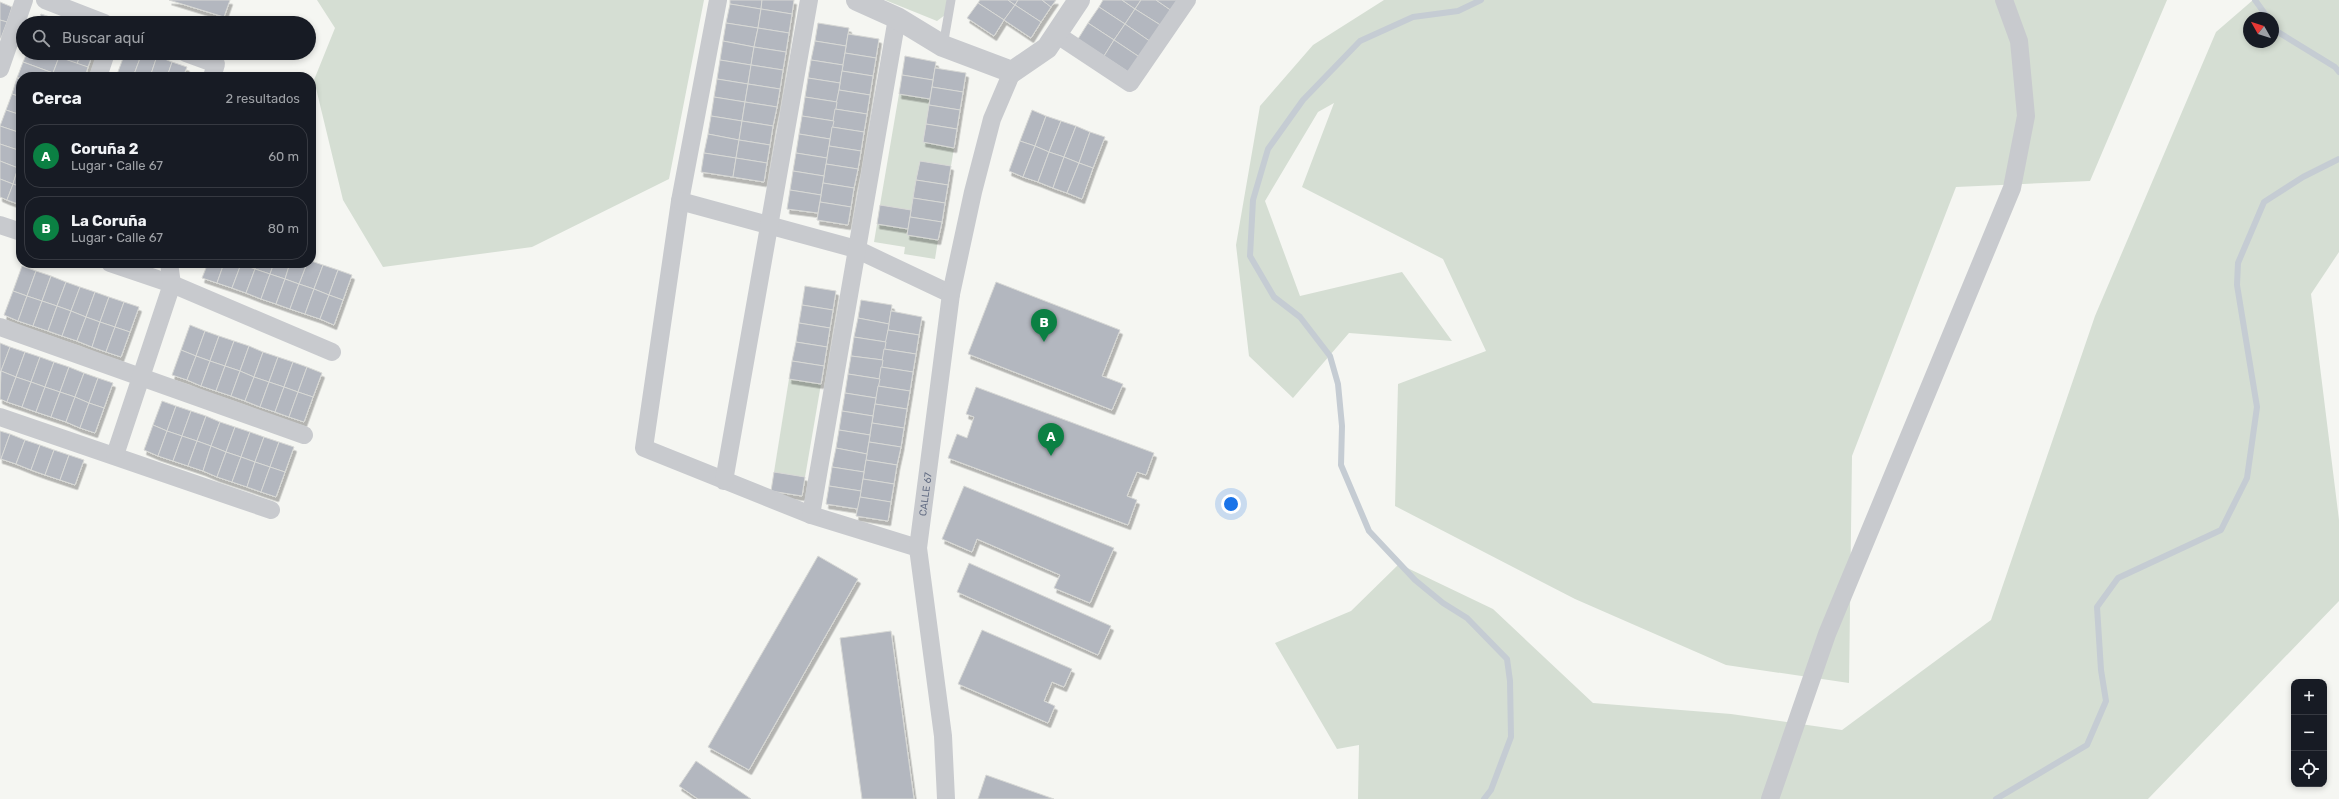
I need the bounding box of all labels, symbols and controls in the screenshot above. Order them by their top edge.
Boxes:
north arrow [2243,12,2279,48]
search box [16,16,316,60]
icon: search [30,27,52,49]
text: Buscar aquí [62,29,144,47]
text: Cerca [32,88,82,108]
text: 2 resultados [225,91,300,106]
text: Coruña 2 [71,140,139,158]
text: A [41,149,51,164]
text: 60 m [268,149,299,164]
text: Lugar · Calle 67 [71,158,163,173]
text: La Coruña [71,212,147,230]
text: B [41,221,51,236]
text: 80 m [268,221,299,236]
text: Lugar · Calle 67 [71,230,163,245]
pin: B [1031,309,1057,342]
pin: A [1038,423,1064,456]
street label: CALLE 67 [917,472,935,517]
your location [1221,494,1241,514]
map controls [2291,679,2327,787]
button: + [2291,679,2327,715]
button: − [2291,715,2327,751]
button: locate [2291,751,2327,787]

